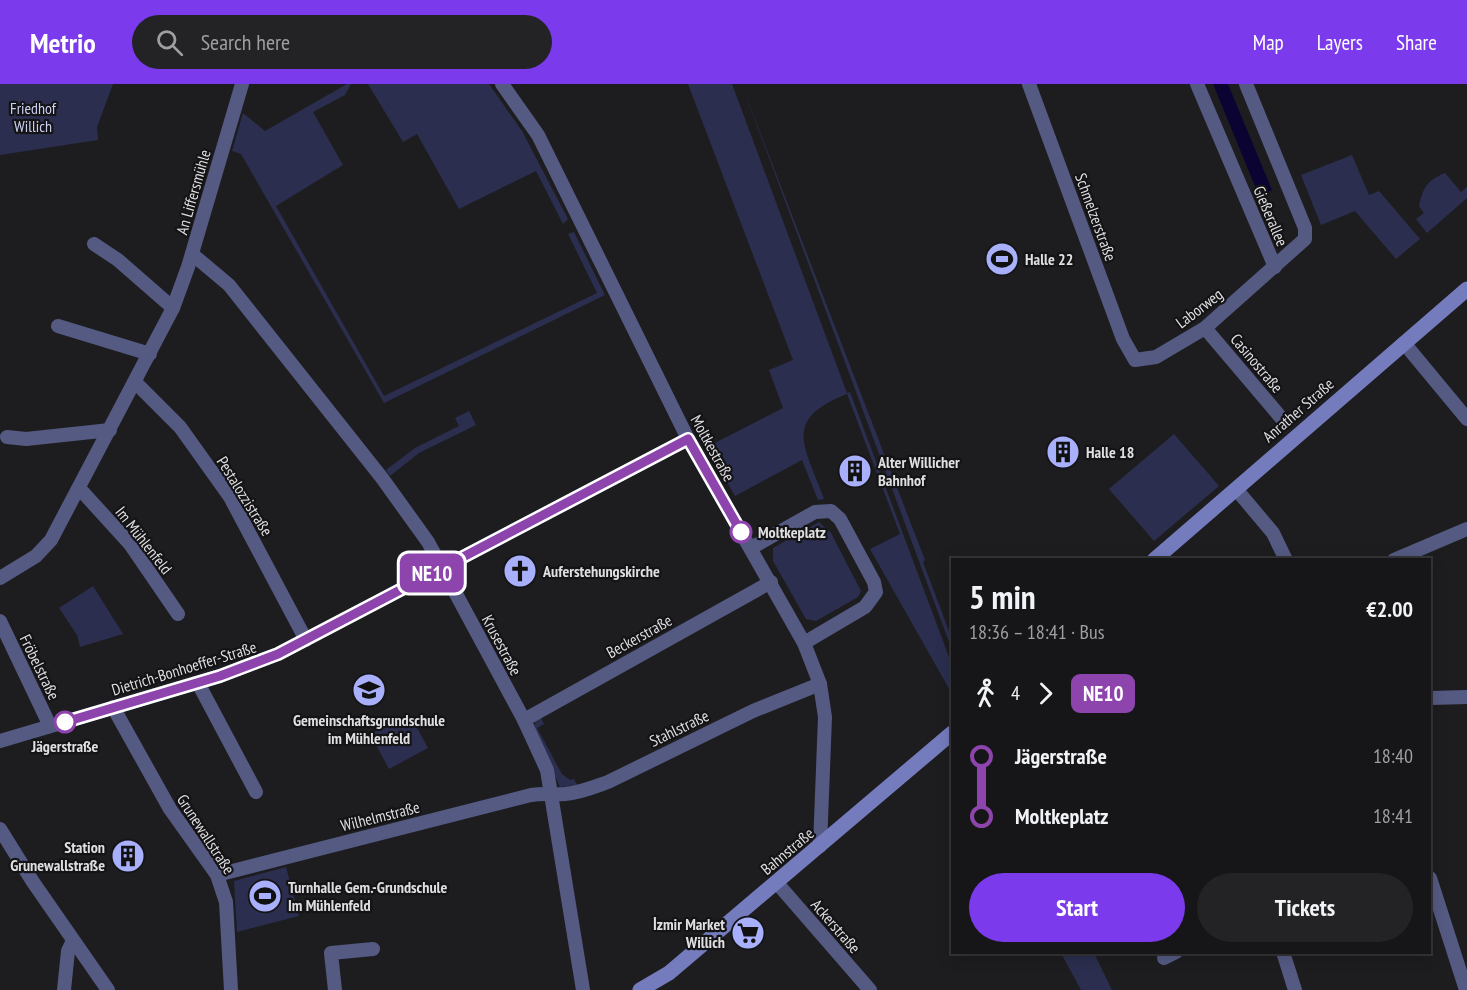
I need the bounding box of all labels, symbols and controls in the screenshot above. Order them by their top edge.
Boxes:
search box [132,15,552,69]
text: Metrio [30,24,96,61]
icon: search [153,26,186,59]
text: Search here [201,28,290,56]
text: Map [1253,29,1284,56]
text: Layers [1317,29,1363,56]
text: Share [1396,29,1437,56]
park label: Friedhof Willich [10,98,57,136]
street label: An Liffersmühle [171,147,215,237]
street label: Schmelzerstraße [1071,170,1121,264]
street label: Gießerallee [1249,183,1293,249]
sports icon: Halle 22 [984,241,1020,277]
place label: Halle 22 [1025,249,1073,269]
street label: Laborweg [1172,284,1226,332]
street label: Casinostraße [1226,329,1288,397]
street label: Anrather Straße [1258,374,1338,446]
street label: Moltkestraße [687,411,739,485]
building icon: Halle 18 [1045,434,1081,470]
place label: Halle 18 [1086,442,1134,462]
place label: Alter Willicher Bahnhof [877,452,960,490]
street label: Pestalozzistraße [213,453,277,539]
building icon: Alter Willicher Bahnhof [837,453,873,489]
street label: Im Mühlenfeld [111,502,177,578]
marker: Moltkeplatz [730,521,752,543]
place label: Moltkeplatz [758,522,826,542]
church icon: Auferstehungskirche [502,553,538,589]
line badge: NE10 [390,554,474,592]
text: NE10 [412,560,452,587]
place label: Auferstehungskirche [542,561,660,581]
text: 5 min [969,575,1036,618]
text: €2.00 [1366,595,1413,623]
street label: Beckerstraße [603,610,675,662]
street label: Krusestraße [478,611,526,679]
text: 18:36 – 18:41 · Bus [969,619,1104,645]
street label: Fröbelstraße [16,631,64,703]
street label: Dietrich-Bonhoeffer-Straße [109,636,259,700]
school or university icon: Gemeinschaftsgrundschule im Mühlenfeld [351,672,387,708]
icon: walk [969,677,1002,710]
icon: forward [1029,677,1062,710]
text: 4 [1011,680,1020,706]
text: NE10 [1083,680,1123,707]
street label: Stahlstraße [646,705,712,751]
place label: Gemeinschaftsgrundschule im Mühlenfeld [293,710,445,748]
marker: Jägerstraße [54,711,76,733]
place label: Jägerstraße [31,736,99,756]
text: Jägerstraße [1015,742,1107,770]
text: 18:40 [1373,743,1413,769]
street label: Grunewallstraße [173,790,239,878]
street label: Wilhelmstraße [338,797,422,835]
text: Moltkeplatz [1015,802,1108,830]
text: 18:41 [1373,803,1413,829]
street label: Bahnstraße [756,823,818,879]
place label: Station Grunewallstraße [10,837,105,875]
building icon: Station Grunewallstraße [110,838,146,874]
button: Start [969,873,1185,942]
button: Tickets [1197,873,1413,942]
place label: Turnhalle Gem.-Grundschule Im Mühlenfeld [288,877,447,915]
sports icon: Turnhalle Gem.-Grundschule Im Mühlenfeld [247,878,283,914]
street label: Ackerstraße [807,895,865,957]
place label: İzmir Market Willich [653,914,725,952]
supermarket icon: İzmir Market Willich [730,915,766,951]

